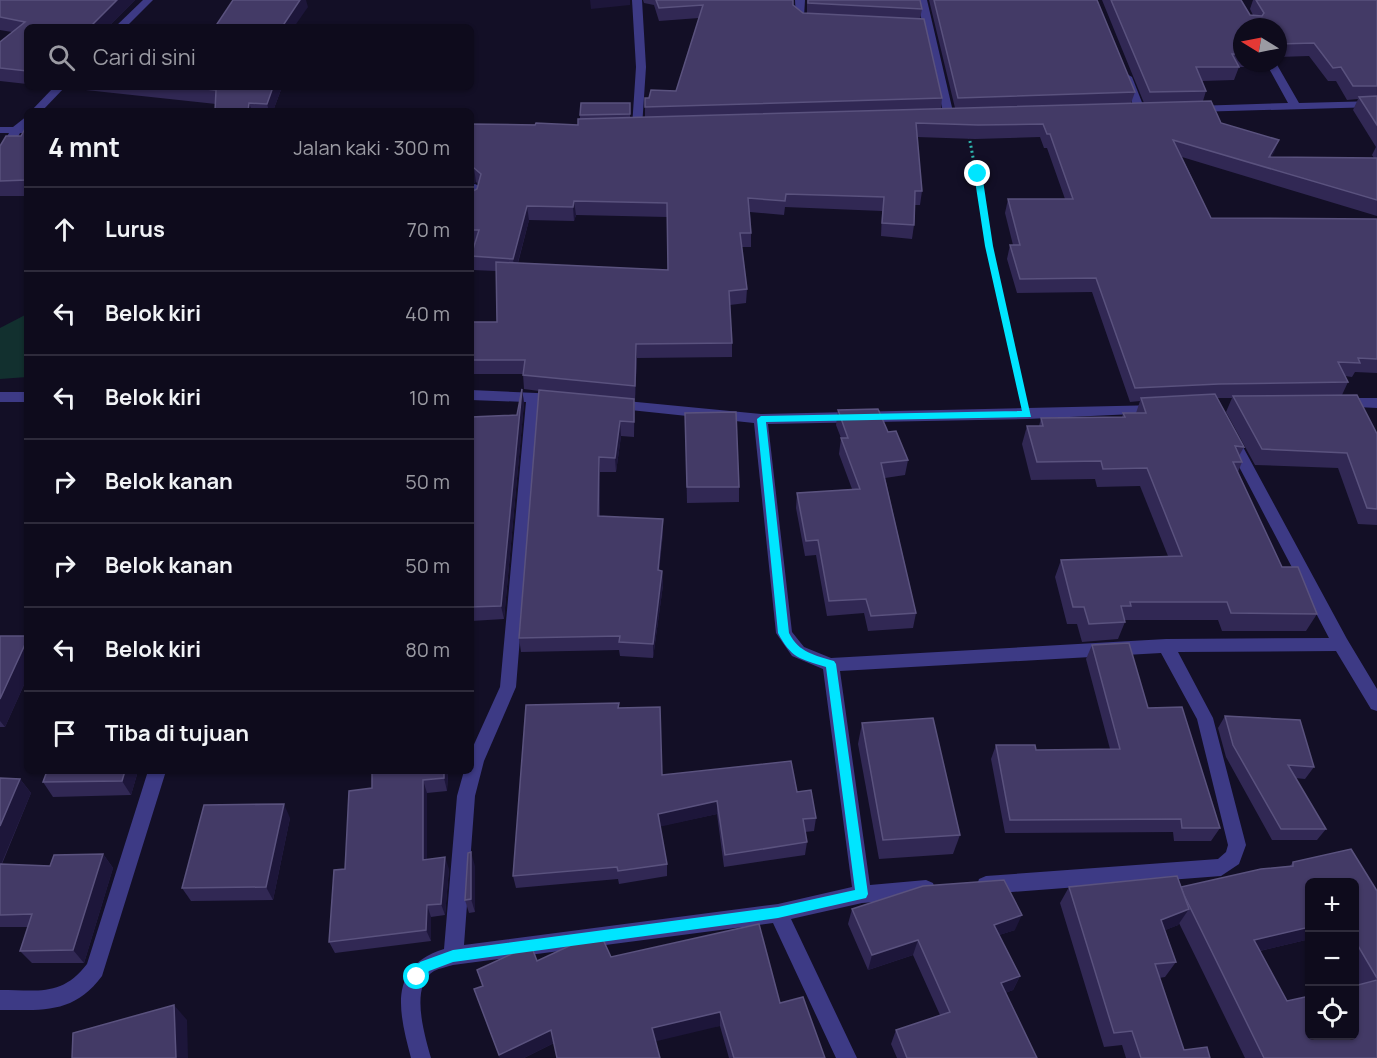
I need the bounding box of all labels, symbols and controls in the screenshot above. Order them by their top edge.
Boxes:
north arrow [1233,18,1287,72]
search box [24,24,474,90]
icon: search [45,41,78,74]
text: Cari di sini [93,42,196,72]
text: 4 mnt [48,129,120,165]
text: Jalan kaki · 300 m [293,134,450,161]
route end [964,160,990,186]
icon: ahead [48,213,81,246]
text: Lurus [105,214,165,244]
text: 70 m [407,216,450,243]
icon: left [48,297,81,330]
text: Belok kiri [105,298,201,328]
text: 40 m [405,300,450,327]
icon: left [48,381,81,414]
text: Belok kiri [105,382,201,412]
text: 10 m [409,384,450,411]
icon: right [48,465,81,498]
text: Belok kanan [105,466,233,496]
text: 50 m [405,468,450,495]
icon: right [48,549,81,582]
text: Belok kanan [105,550,233,580]
text: 50 m [405,552,450,579]
icon: left [48,633,81,666]
text: Belok kiri [105,634,201,664]
text: 80 m [405,636,450,663]
icon: arrive [48,717,81,750]
text: Tiba di tujuan [105,718,249,748]
map controls [1305,878,1359,1040]
button: + [1305,878,1359,932]
button: − [1305,932,1359,986]
route start [403,963,429,989]
button: locate [1305,986,1359,1040]

